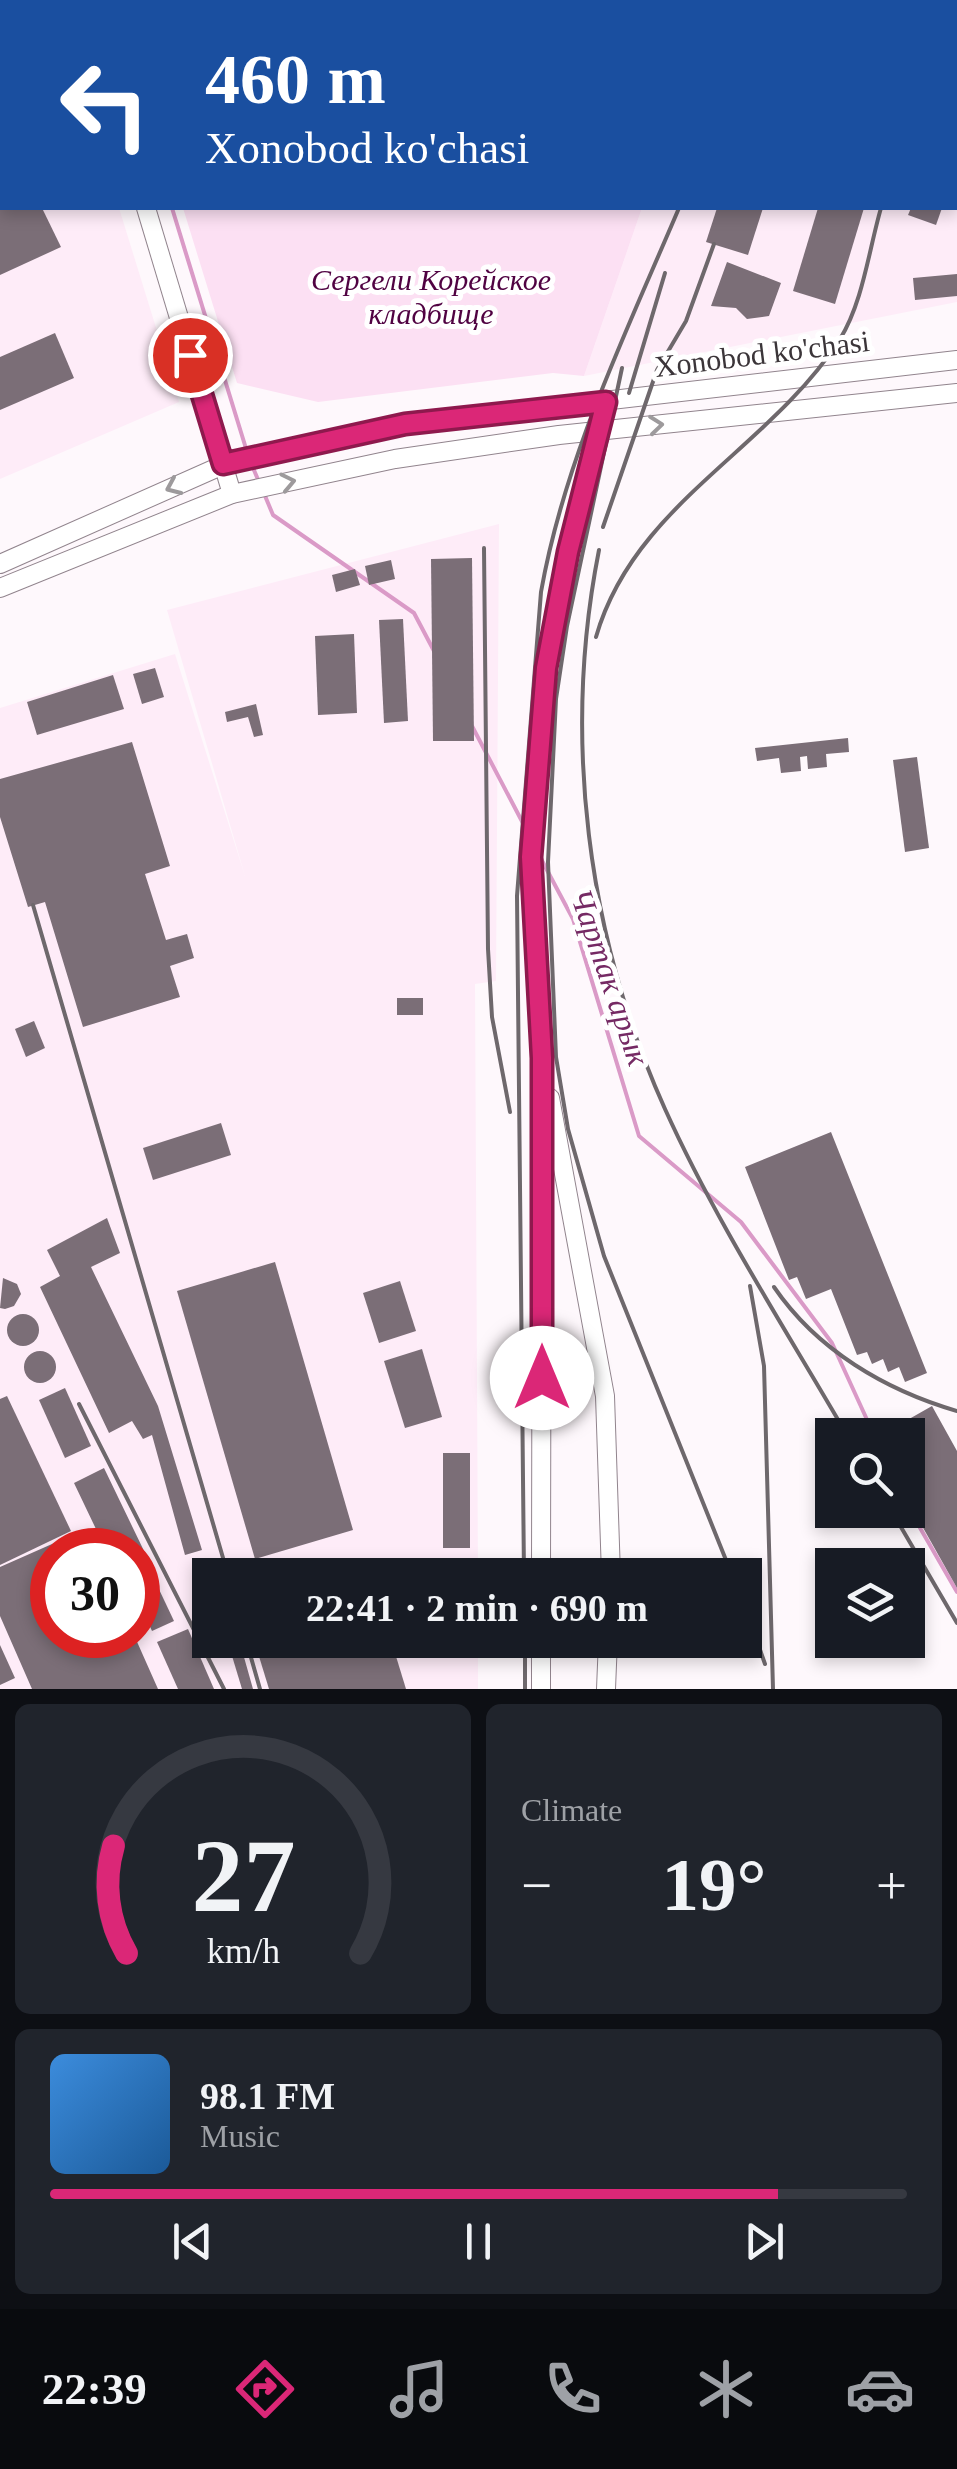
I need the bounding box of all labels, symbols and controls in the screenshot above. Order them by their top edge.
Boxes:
icon: left [40,40,170,170]
text: 460 m [205,41,386,118]
text: Xonobod ko'chasi [205,123,529,173]
park label: Сергели Корейское кладбище [311,263,551,330]
pin [148,313,233,398]
street label: Xonobod ko'chasi [653,324,871,383]
icon: arrive [163,328,218,383]
one-way arrow [648,415,664,436]
one-way arrow [279,473,296,494]
one-way arrow [165,475,183,495]
water label: Чартак арык [563,884,657,1071]
position arrow [490,1326,594,1430]
map controls [815,1418,925,1658]
button: search [815,1418,925,1528]
speed limit sign: 30 [30,1528,160,1658]
button: layers [815,1548,925,1658]
text: 22:41 · 2 min · 690 m [306,1587,648,1629]
text: Climate [521,1792,622,1828]
text: 27 [191,1818,295,1933]
text: 19° [662,1843,767,1926]
text: − [521,1855,552,1916]
text: + [876,1855,907,1916]
text: km/h [206,1931,280,1971]
text: 98.1 FM [200,2075,335,2117]
text: Music [200,2118,280,2154]
icon: previous [165,2214,220,2269]
icon: pause [451,2214,506,2269]
icon: next [737,2214,792,2269]
icon: directions [230,2354,300,2424]
icon: music [384,2354,454,2424]
icon: phone [538,2354,608,2424]
icon: climate [691,2354,761,2424]
icon: car [845,2354,915,2424]
text: 22:39 [42,2364,147,2414]

